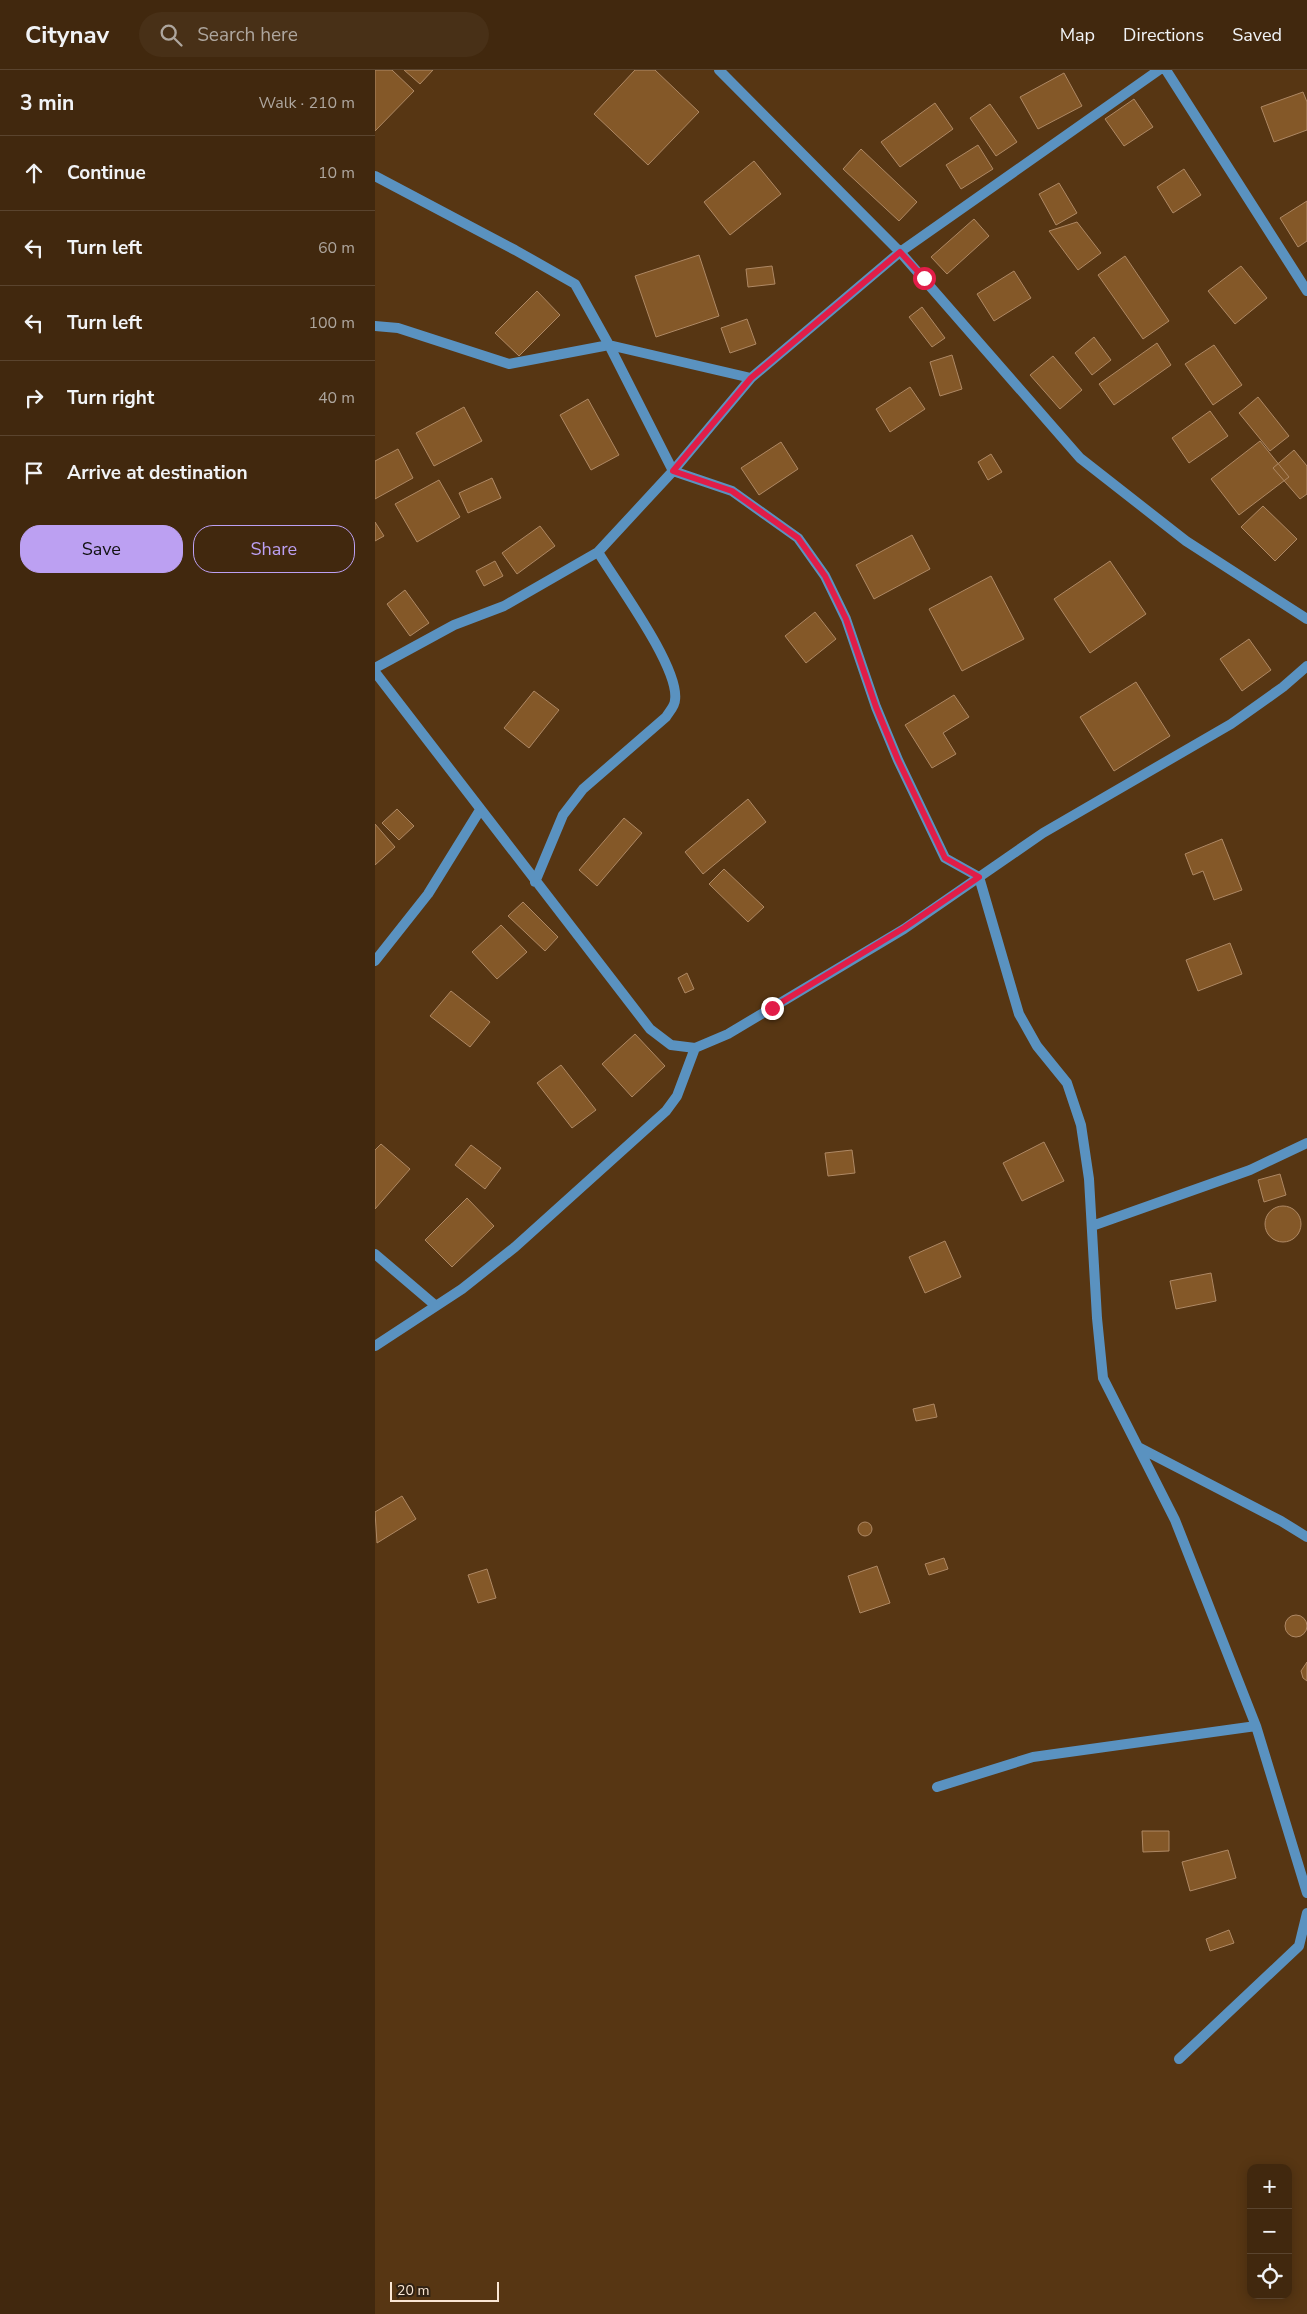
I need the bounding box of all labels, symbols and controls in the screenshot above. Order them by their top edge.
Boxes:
search box [139,12,489,57]
text: Citynav [25,19,109,51]
icon: search [157,21,185,49]
text: Search here [197,22,298,48]
text: Map [1060,23,1095,47]
text: Directions [1123,23,1204,47]
text: Saved [1232,23,1282,47]
text: 3 min [20,89,74,117]
text: Walk · 210 m [259,92,355,114]
icon: ahead [20,159,48,187]
text: Continue [67,160,146,186]
text: 10 m [318,162,355,184]
icon: left [20,234,48,262]
text: Turn left [67,235,142,261]
text: 60 m [318,237,355,259]
route start [913,267,936,290]
icon: left [20,309,48,337]
text: Turn left [67,310,142,336]
text: 100 m [308,312,355,334]
icon: right [20,384,48,412]
text: Turn right [67,385,154,411]
text: 40 m [318,387,355,409]
icon: arrive [20,459,48,487]
text: Arrive at destination [67,460,248,486]
button: Save [20,525,183,573]
button: Share [193,525,355,573]
route end [761,997,784,1020]
map controls [1247,2164,1292,2299]
button: + [1247,2164,1292,2209]
button: − [1247,2209,1292,2254]
button: locate [1247,2254,1292,2299]
scale bar [390,2279,499,2302]
text: 20 m [397,2281,429,2300]

